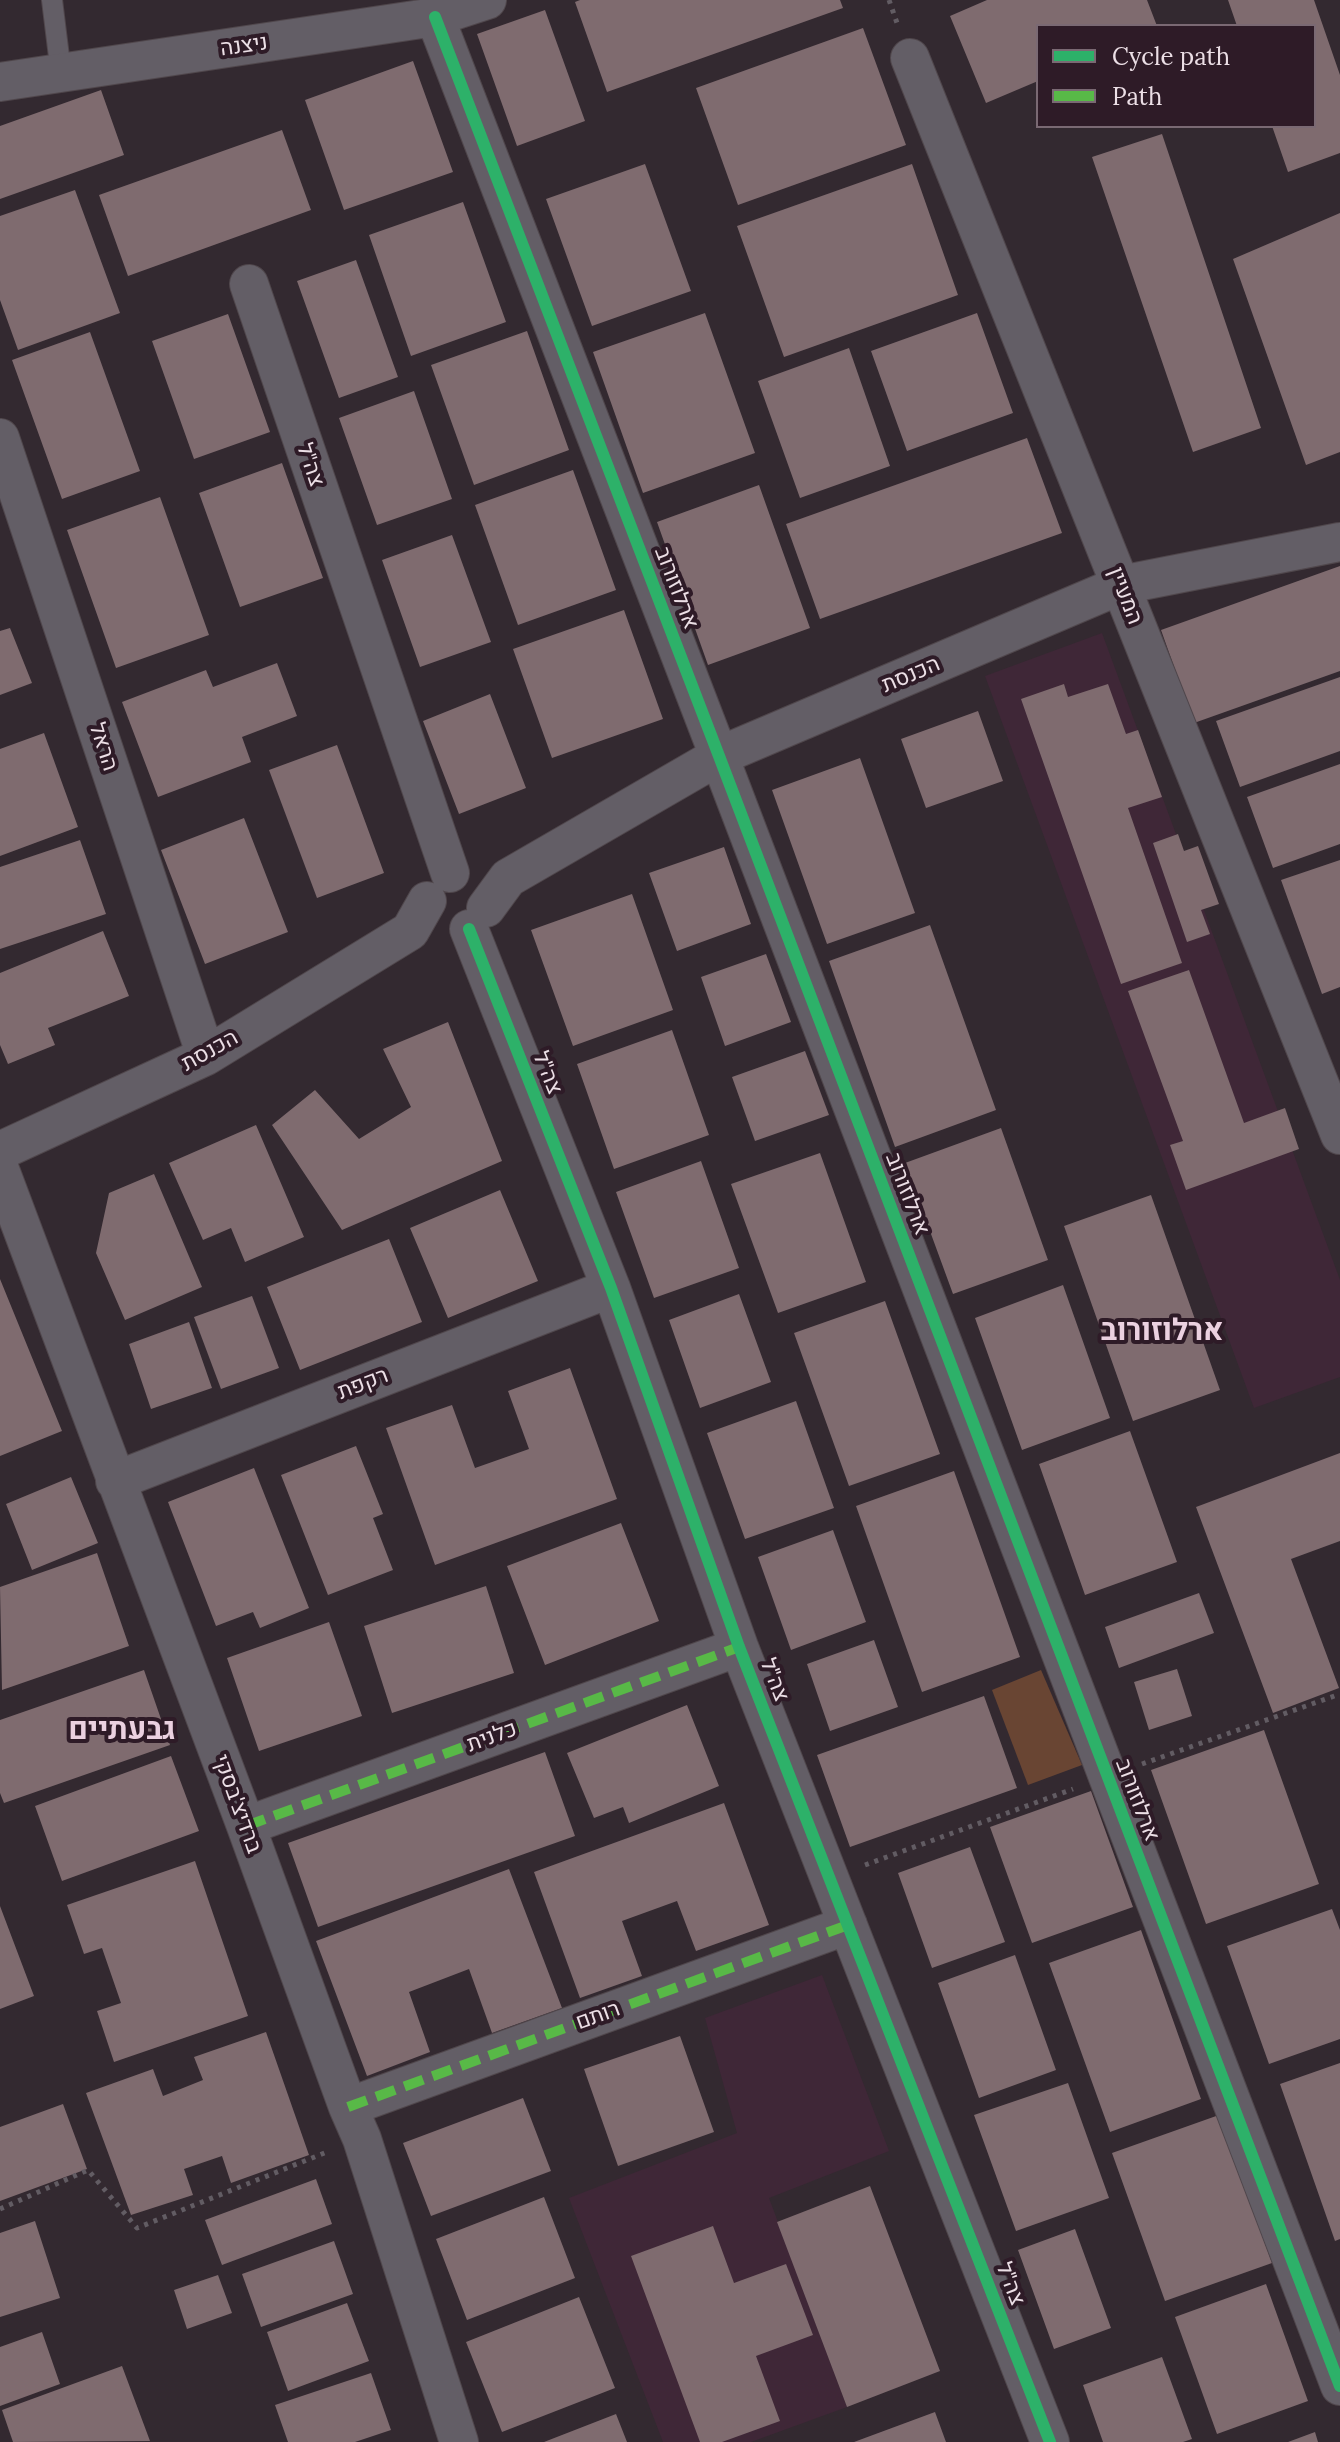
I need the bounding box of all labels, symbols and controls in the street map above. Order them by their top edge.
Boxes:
legend [1036,24,1316,128]
street label: ניצנה [219,30,269,62]
text: Cycle path [1112,41,1230,72]
text: Path [1112,81,1162,112]
street label: צה"ל [290,440,330,490]
street label: ארלוזורוב [648,543,704,633]
street label: המעיין [1102,564,1148,628]
street label: הכנסת [878,651,944,699]
street label: הראל [83,720,123,774]
street label: הכנסת [177,1025,243,1077]
street label: צה"ל [527,1048,567,1098]
street label: ארלוזורוב [879,1149,935,1239]
district label: ארלוזורוב [1101,1313,1223,1349]
street label: רקפת [334,1362,392,1406]
street label: צה"ל [754,1655,794,1705]
district label: גבעתיים [68,1712,176,1748]
street label: כלנית [463,1716,521,1758]
street label: ברדיצ'בסקי [207,1751,267,1857]
street label: ארלוזורוב [1109,1755,1165,1845]
street label: רותם [572,1996,624,2036]
street label: צה"ל [990,2259,1030,2309]

